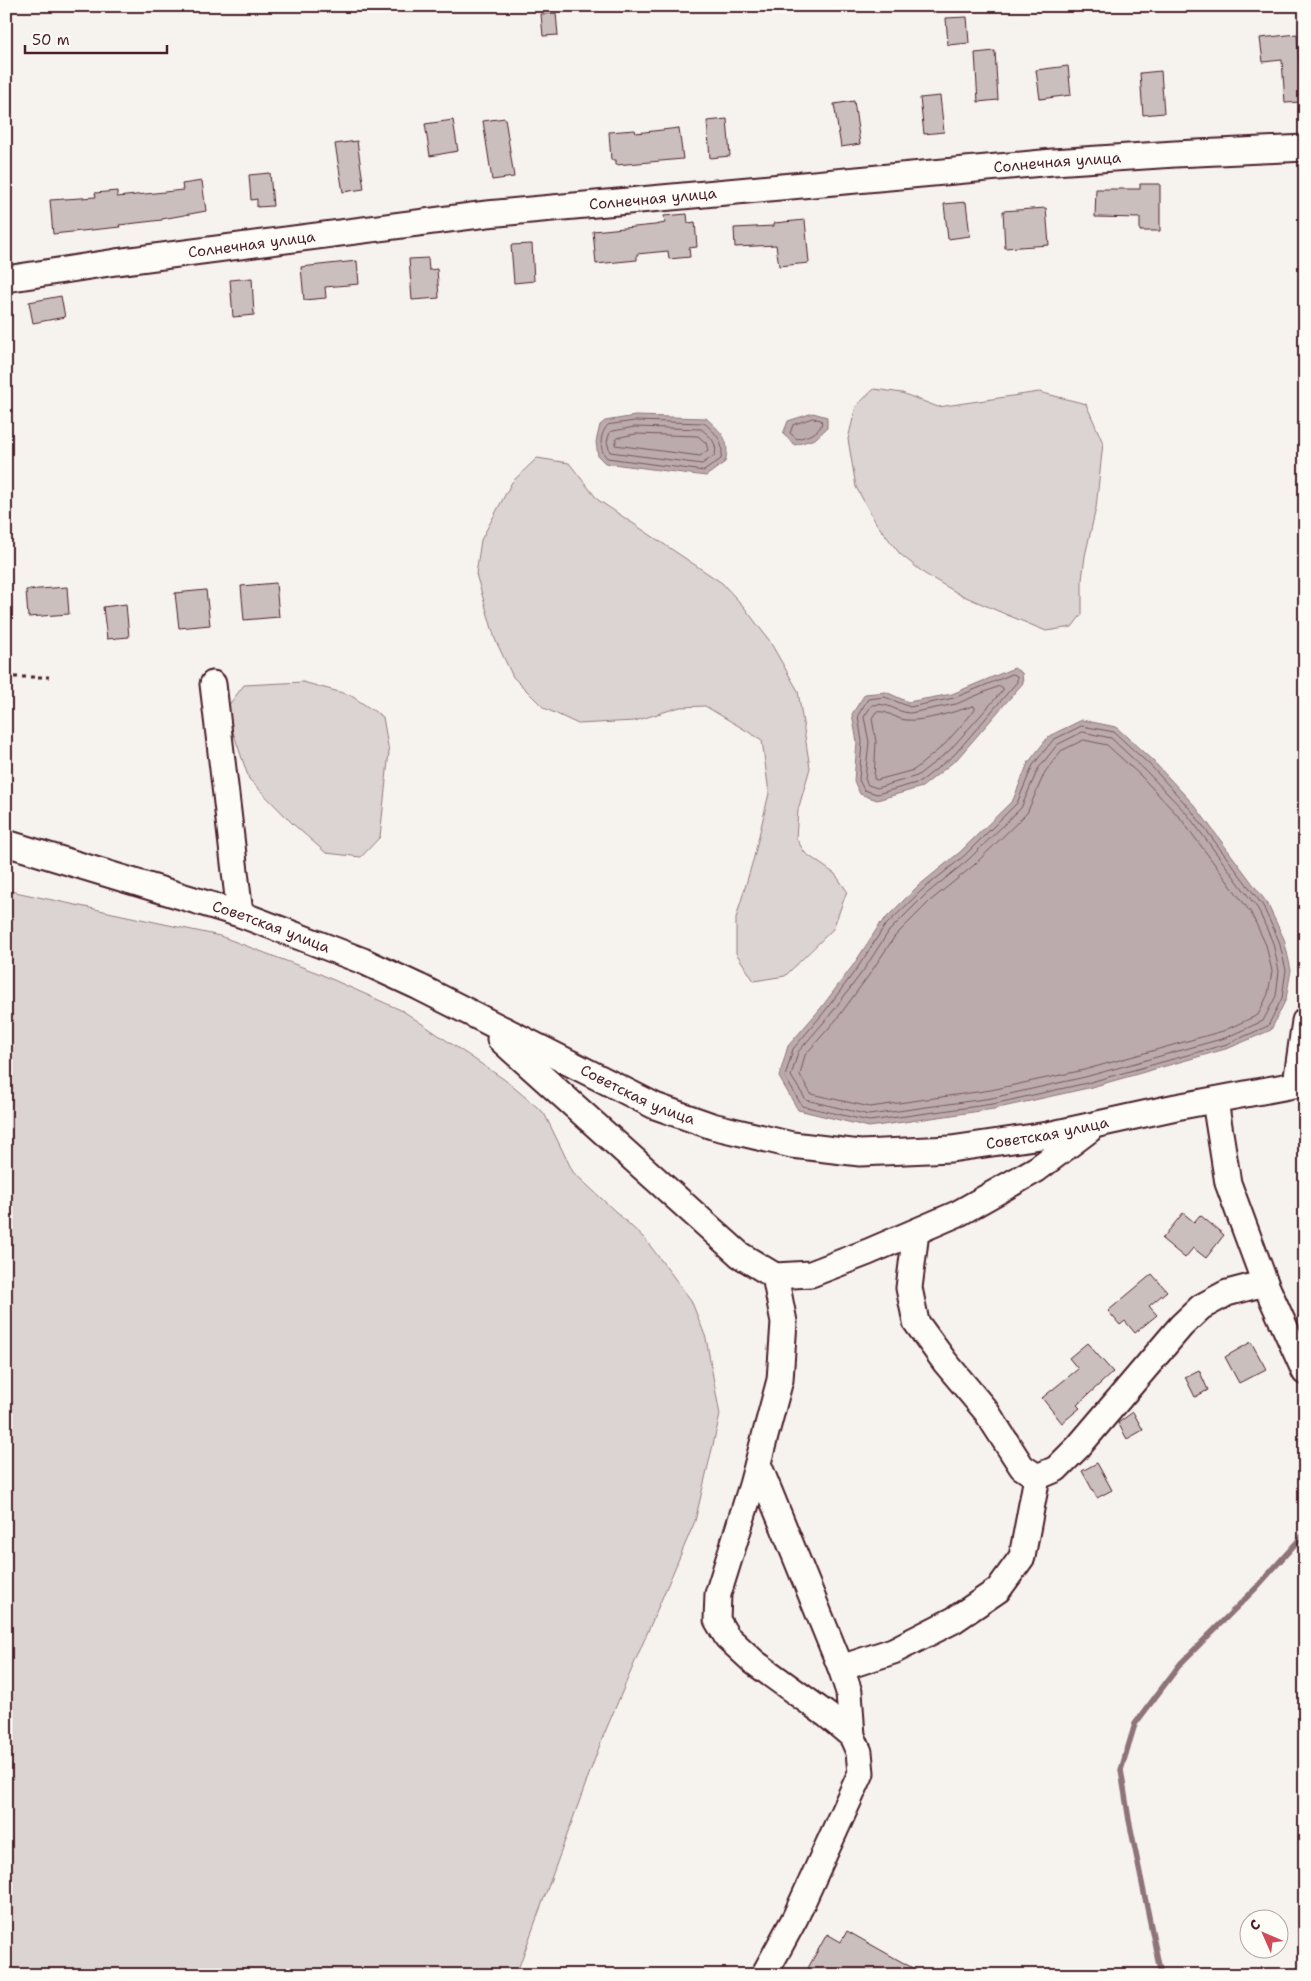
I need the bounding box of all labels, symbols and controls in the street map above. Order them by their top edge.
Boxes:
scale bar [25,22,168,54]
text: 50 m [32,30,70,50]
street label: Солнечная улица [993,148,1122,177]
street label: Солнечная улица [588,183,718,215]
street label: Солнечная улица [187,226,317,263]
street label: Советская улица [210,896,333,958]
street label: Советская улица [577,1060,698,1130]
street label: Советская улица [985,1112,1111,1154]
north arrow [1238,1908,1288,1958]
text: С [1245,1915,1264,1934]

